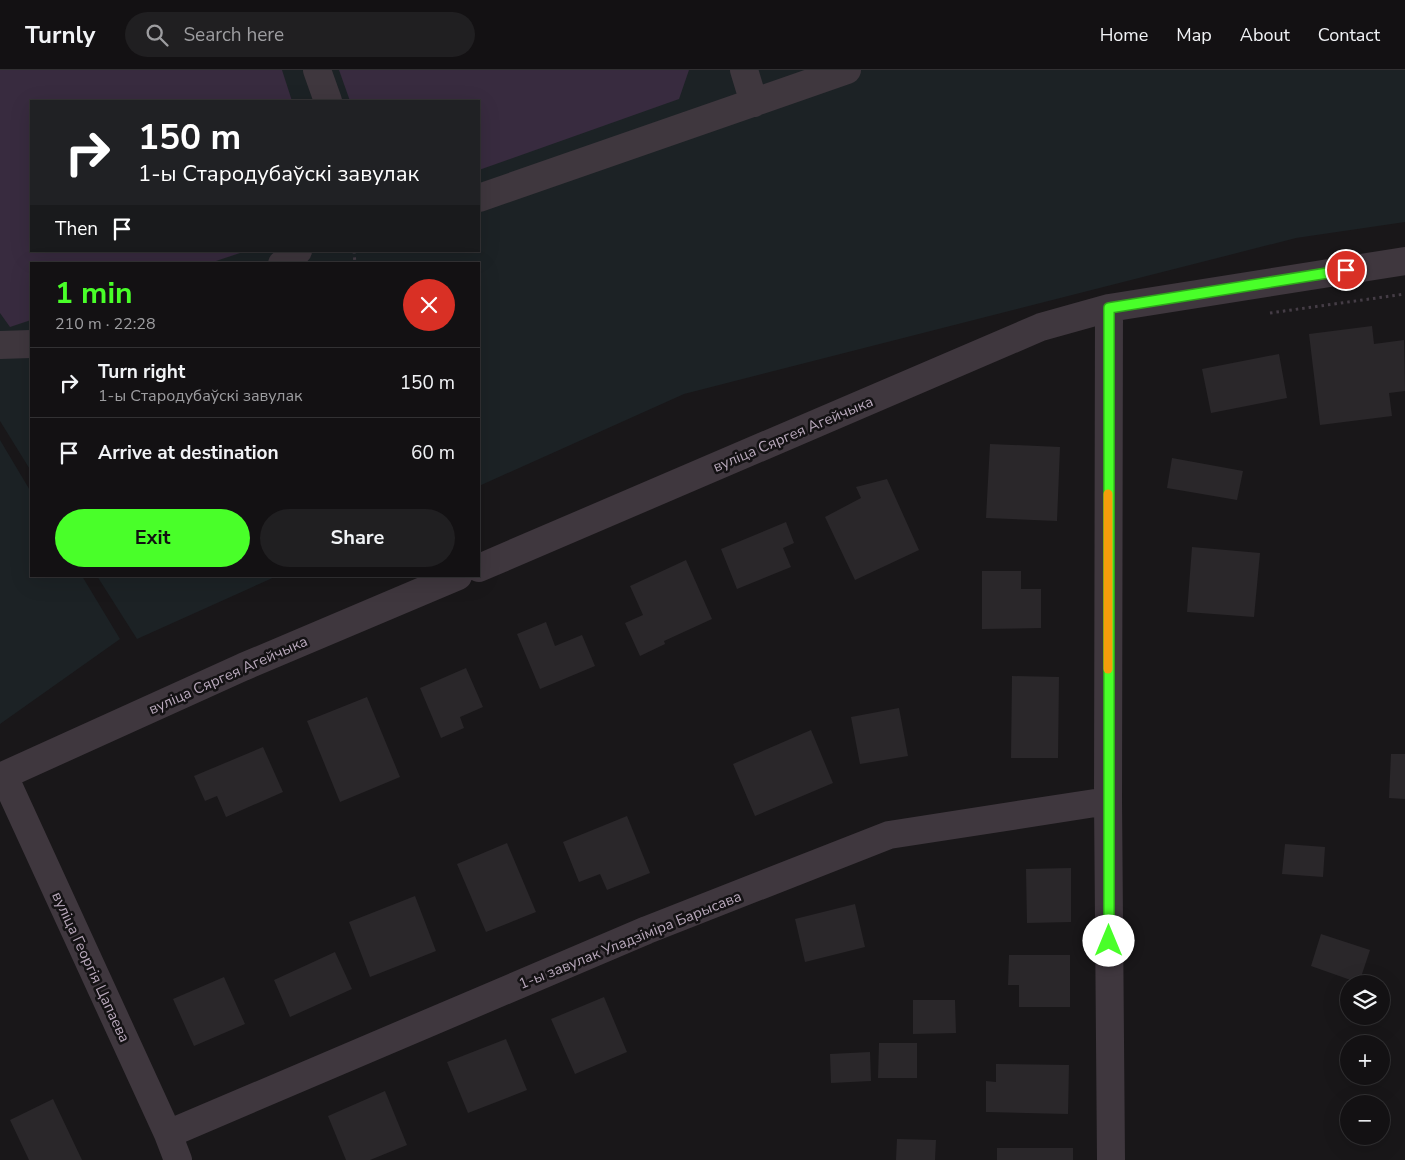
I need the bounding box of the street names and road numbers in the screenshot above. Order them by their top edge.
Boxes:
street label: вуліца Сяргея Агейчыка [710,391,876,477]
street label: вуліца Сяргея Агейчыка [145,631,311,719]
street label: 1-ы завулак Уладзіміра Барысава [516,886,744,994]
street label: вуліца Георгія Цапаева [47,888,135,1046]

